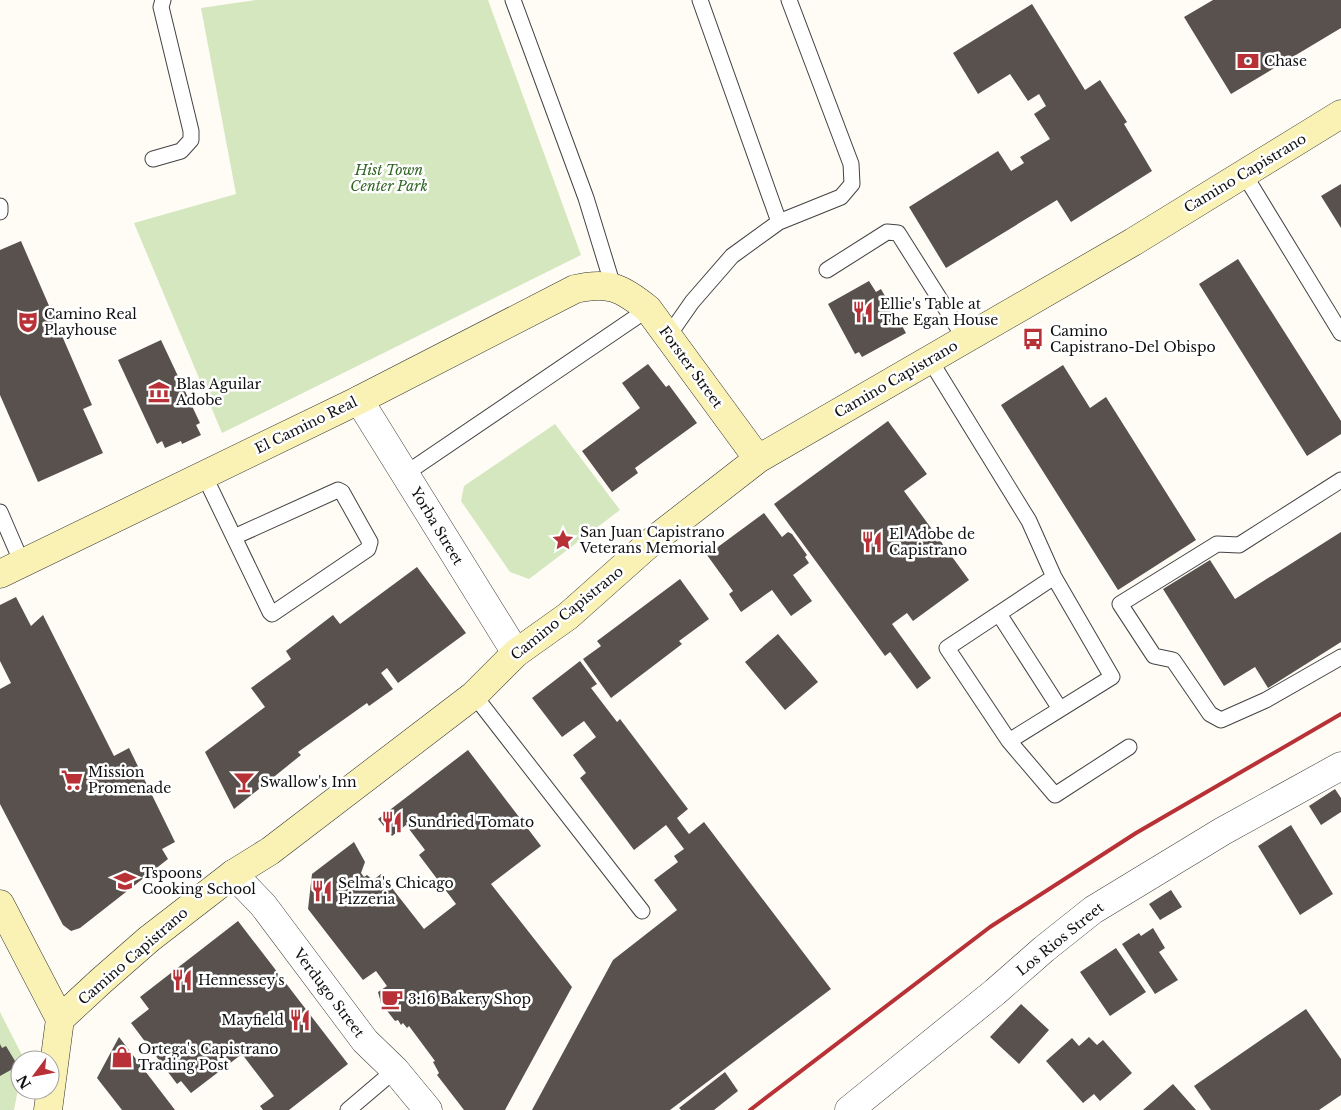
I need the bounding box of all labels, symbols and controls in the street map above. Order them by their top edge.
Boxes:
bank icon: Chase [1235,48,1261,74]
place label: Chase [1264,52,1307,70]
street label: Camino Capistrano [1180,129,1310,217]
park label: Hist Town Center Park [350,161,428,195]
place label: Ellie's Table at The Egan House [880,295,998,329]
restaurant icon: Ellie's Table at The Egan House [850,299,876,325]
place label: Camino Real Playhouse [44,305,137,339]
theatre icon: Camino Real Playhouse [15,309,41,335]
place label: Camino Capistrano-Del Obispo [1050,322,1216,356]
street label: Forster Street [655,323,727,412]
bus stop icon: Camino Capistrano-Del Obispo [1020,326,1046,352]
street label: Camino Capistrano [831,336,961,422]
place label: Blas Aguilar Adobe [175,375,262,409]
museum icon: Blas Aguilar Adobe [146,379,172,405]
street label: El Camino Real [252,392,360,458]
street label: Yorba Street [406,483,468,569]
place label: San Juan Capistrano Veterans Memorial [579,523,725,557]
place label: El Adobe de Capistrano [889,525,975,559]
place icon: San Juan Capistrano Veterans Memorial [550,527,576,553]
restaurant icon: El Adobe de Capistrano [859,529,885,555]
street label: Camino Capistrano [507,562,627,664]
place label: Mission Promenade [88,763,171,797]
supermarket icon: Mission Promenade [59,767,85,793]
bar icon: Swallow's Inn [231,769,257,795]
place label: Swallow's Inn [260,773,357,791]
restaurant icon: Sundried Tomato [379,809,405,835]
place label: Sundried Tomato [408,813,534,831]
place label: Tspoons Cooking School [142,864,256,898]
school or university icon: Tspoons Cooking School [112,868,138,894]
place label: Selma's Chicago Pizzeria [338,874,454,908]
restaurant icon: Selma's Chicago Pizzeria [309,878,335,904]
street label: Los Rios Street [1013,898,1108,980]
street label: Camino Capistrano [74,903,192,1009]
street label: Verdugo Street [289,944,369,1042]
restaurant icon: Hennessey's [169,967,195,993]
place label: Hennessey's [198,971,285,989]
cafe icon: 3:16 Bakery Shop [379,986,405,1012]
place label: 3:16 Bakery Shop [408,990,531,1008]
restaurant icon: Mayfield [287,1007,313,1033]
place label: Mayfield [221,1011,285,1029]
place label: Ortega's Capistrano Trading Post [138,1040,278,1074]
shop icon: Ortega's Capistrano Trading Post [109,1044,135,1070]
north arrow [10,1050,60,1100]
text: N [13,1072,35,1092]

